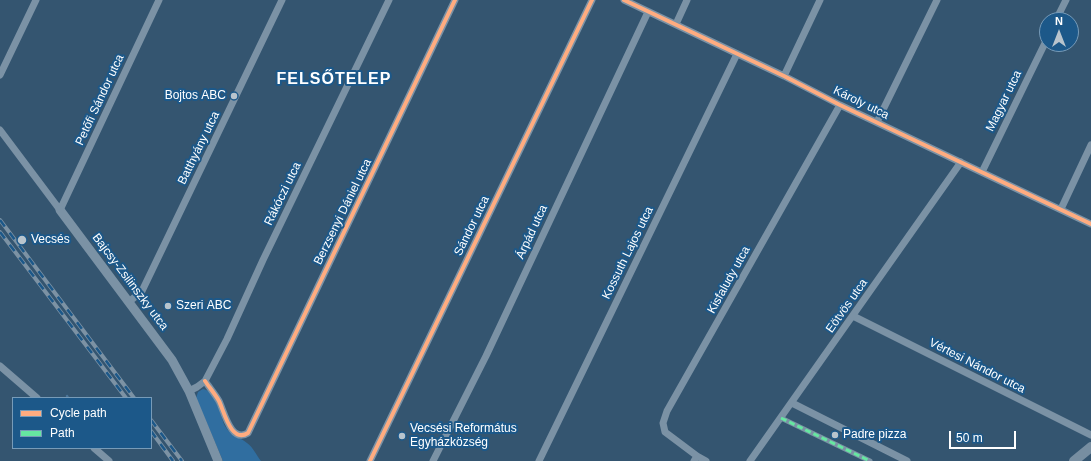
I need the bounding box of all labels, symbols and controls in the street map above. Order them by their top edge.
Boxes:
north arrow [1039,12,1079,52]
text: N [1055,15,1063,27]
street label: Petőfi Sándor utca [73,52,127,148]
street label: Magyar utca [983,68,1025,134]
district label: FELSŐTELEP [277,70,391,90]
street label: Károly utca [831,83,891,123]
place label: Bojtos ABC [165,89,226,103]
marker: Bojtos ABC [229,91,239,101]
street label: Batthyány utca [175,109,223,187]
street label: Berzsenyi Dániel utca [311,157,375,267]
street label: Rákóczi utca [261,160,305,228]
street label: Sándor utca [451,194,493,258]
street label: Árpád utca [513,203,551,261]
street label: Kossuth Lajos utca [599,204,657,302]
street label: Bajcsy-Zsilinszky utca [89,231,171,333]
place label: Vecsés [31,233,70,247]
marker: Vecsés [16,234,28,246]
street label: Kisfaludy utca [705,244,753,316]
street label: Eötvös utca [823,276,871,336]
place label: Szeri ABC [176,299,231,313]
marker: Szeri ABC [163,301,173,311]
street label: Vértesi Nándor utca [926,336,1028,396]
legend [12,397,152,449]
text: Cycle path [50,406,107,420]
place label: Vecsési Református Egyházközség [410,422,517,450]
scale bar [951,423,1018,449]
text: Path [50,426,75,440]
place label: Padre pizza [843,428,906,442]
marker: Padre pizza [830,430,840,440]
marker: Vecsési Református Egyházközség [397,431,407,441]
text: 50 m [956,431,983,445]

